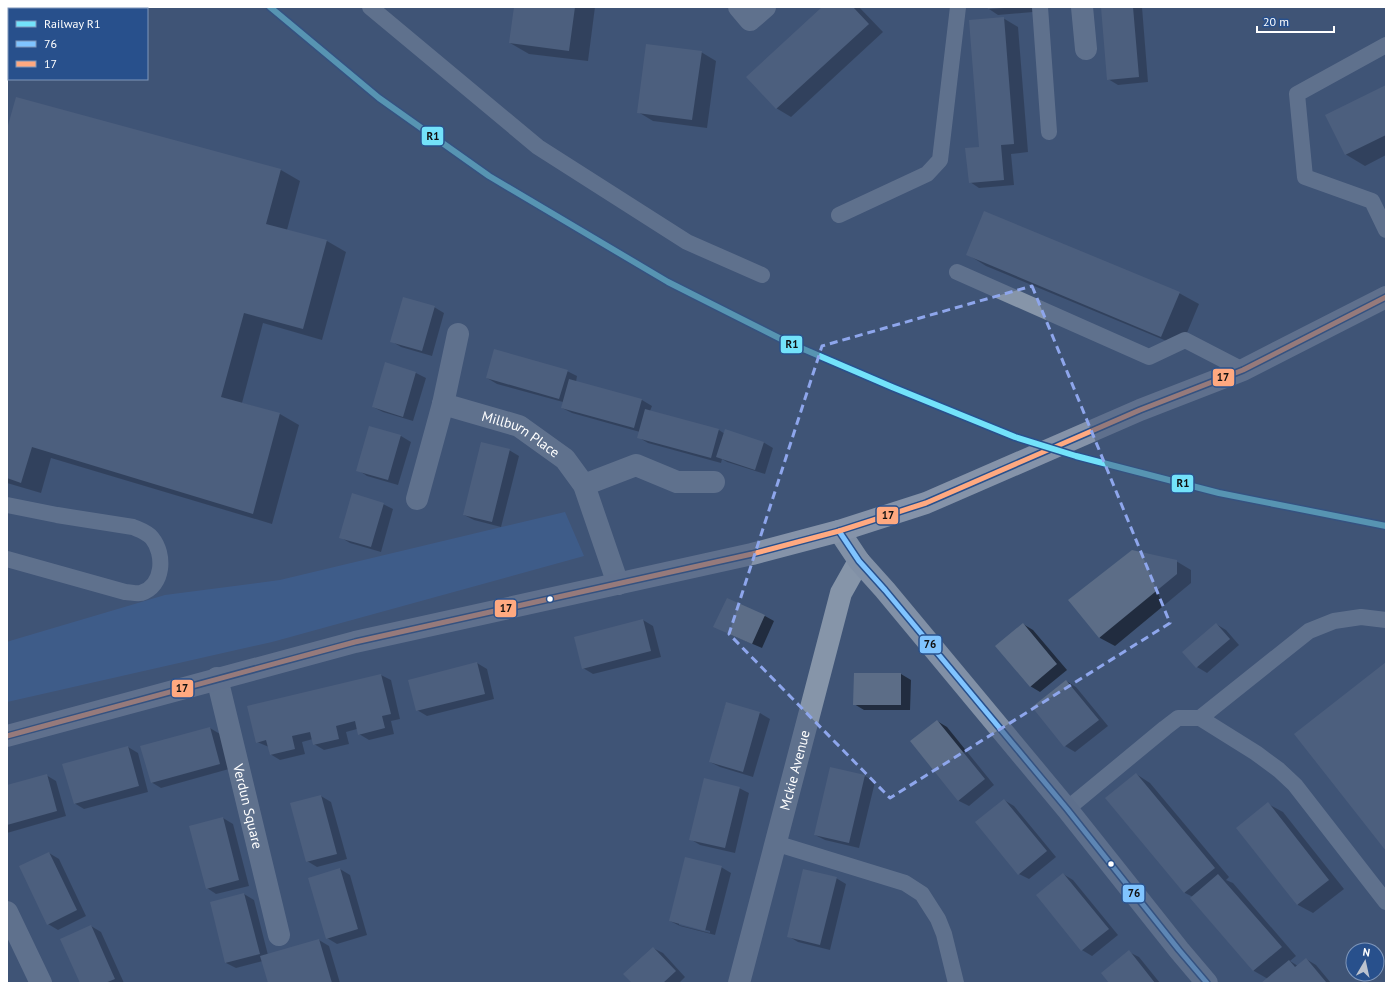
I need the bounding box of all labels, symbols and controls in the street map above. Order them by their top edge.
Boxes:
legend [8,8,148,80]
scale bar [1257,8,1334,34]
text: 20 m [1263,14,1289,29]
text: Railway R1 [44,16,101,31]
text: 76 [44,36,57,51]
text: 17 [44,56,57,71]
line badge: R1 [421,126,444,146]
text: R1 [427,129,439,143]
line badge: R1 [780,335,803,354]
text: R1 [786,337,798,351]
line badge: 17 [1212,368,1235,387]
text: 17 [1217,370,1229,384]
street label: Millburn Place [480,407,563,461]
line badge: R1 [1171,474,1194,493]
text: R1 [1177,476,1189,490]
line badge: 17 [876,506,899,525]
text: 17 [882,508,894,522]
unlabelled marker [545,594,555,604]
line badge: 17 [494,599,517,618]
text: 17 [500,601,512,615]
line badge: 76 [919,635,942,654]
text: 76 [924,637,936,651]
line badge: 17 [171,679,194,698]
text: 17 [176,681,188,695]
street label: Mckie Avenue [776,728,814,812]
street label: Verdun Square [229,761,267,851]
unlabelled marker [1106,859,1116,869]
line badge: 76 [1122,884,1145,903]
text: 76 [1128,886,1140,900]
north arrow [1345,942,1385,982]
text: N [1362,945,1371,960]

